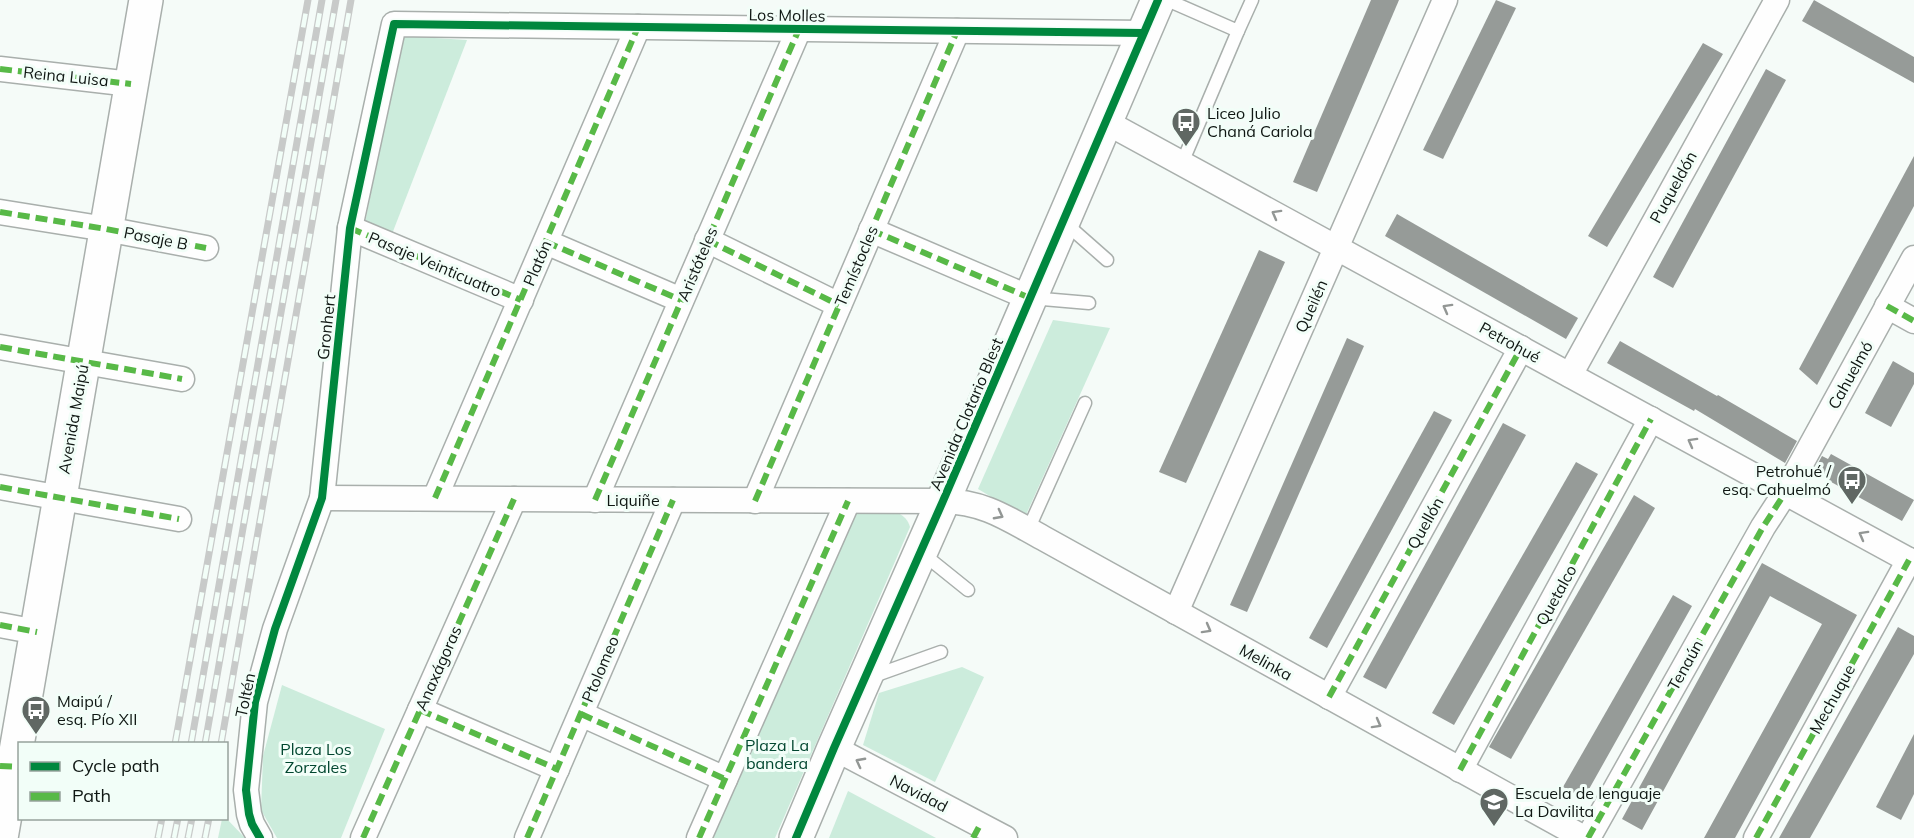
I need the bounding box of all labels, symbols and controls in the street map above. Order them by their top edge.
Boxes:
street label: Los Molles [748,4,826,26]
street label: Reina Luisa [22,62,110,90]
place label: Liceo Julio Chaná Cariola [1207,103,1313,141]
bus stop icon: Liceo Julio Chaná Cariola [1170,106,1202,148]
street label: Puqueldón [1645,148,1701,226]
one-way arrow [1271,210,1282,221]
street label: Pasaje B [122,222,190,254]
street label: Temístocles [830,223,882,309]
street label: Aristóteles [672,224,722,304]
street label: Pasaje Veinticuatro [365,227,505,301]
street label: Platón [518,237,556,289]
street label: Queilén [1290,276,1332,336]
street label: Gronhert [313,293,339,361]
one-way arrow [1442,304,1453,315]
street label: Petrohué [1476,317,1544,367]
street label: Avenida Clotario Blest [925,334,1007,493]
street label: Cahuelmó [1823,338,1877,412]
street label: Avenida Maipú [54,363,92,475]
one-way arrow [1687,437,1698,449]
place label: Petrohué / esq. Cahuelmó [1722,461,1831,499]
bus stop icon: Petrohué / esq. Cahuelmó [1836,464,1868,506]
street label: Liquiñe [606,490,660,510]
street label: Quellón [1403,493,1447,553]
one-way arrow [993,508,1003,519]
one-way arrow [1858,531,1869,542]
street label: Quetalco [1531,561,1581,629]
street label: Anaxágoras [410,622,466,714]
one-way arrow [1201,622,1211,633]
street label: Ptolomeo [577,633,623,705]
street label: Tenaún [1663,636,1707,694]
street label: Melinka [1236,639,1296,685]
street label: Mechuque [1805,661,1859,737]
street label: Toltén [231,671,259,719]
place label: Maipú / esq. Pío XII [57,691,137,729]
bus stop icon: Maipú / esq. Pío XII [20,694,52,736]
one-way arrow [1371,717,1381,728]
park label: Plaza La bandera [745,735,809,773]
park label: Plaza Los Zorzales [280,739,352,777]
legend [18,742,228,820]
text: Cycle path [72,754,159,777]
one-way arrow [856,758,867,769]
street label: Navidad [887,770,951,816]
place label: Escuela de lenguaje La Davilita [1515,783,1661,821]
text: Path [72,784,111,807]
school or university icon: Escuela de lenguaje La Davilita [1478,786,1510,828]

